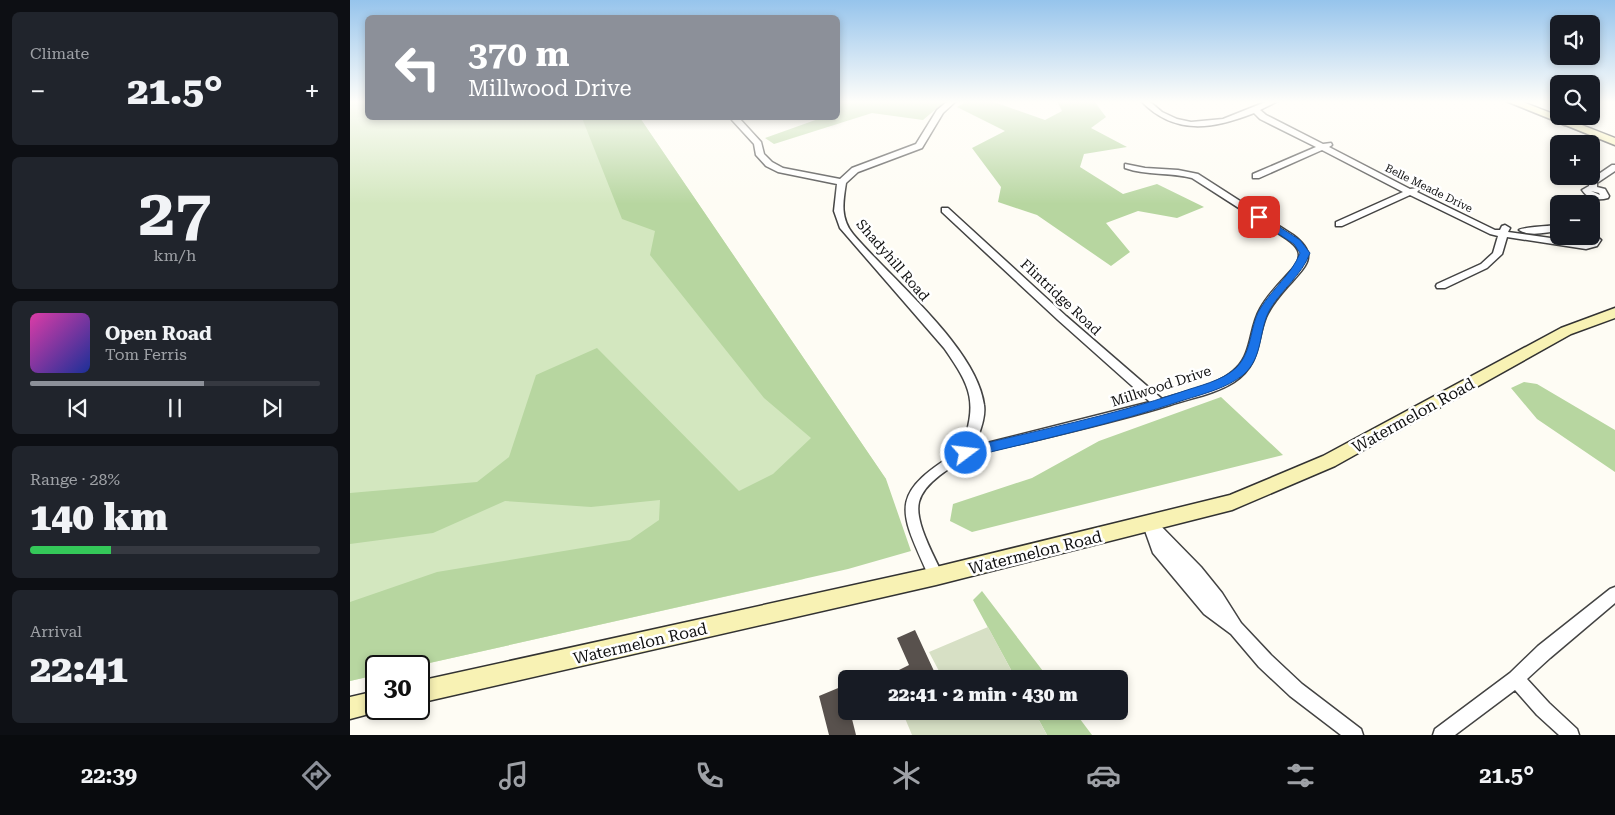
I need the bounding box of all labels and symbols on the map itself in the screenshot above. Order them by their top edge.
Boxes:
street label: Belle Meade Drive [1383,162,1475,215]
pin [1238,196,1280,238]
street label: Shadyhill Road [853,216,933,304]
street label: Flintridge Road [1018,256,1104,338]
street label: Millwood Drive [1109,362,1213,410]
street label: Watermelon Road [1349,374,1478,457]
position arrow [939,426,991,478]
street label: Watermelon Road [966,527,1104,578]
street label: Watermelon Road [571,619,709,668]
speed limit sign: 30 [365,655,430,720]

